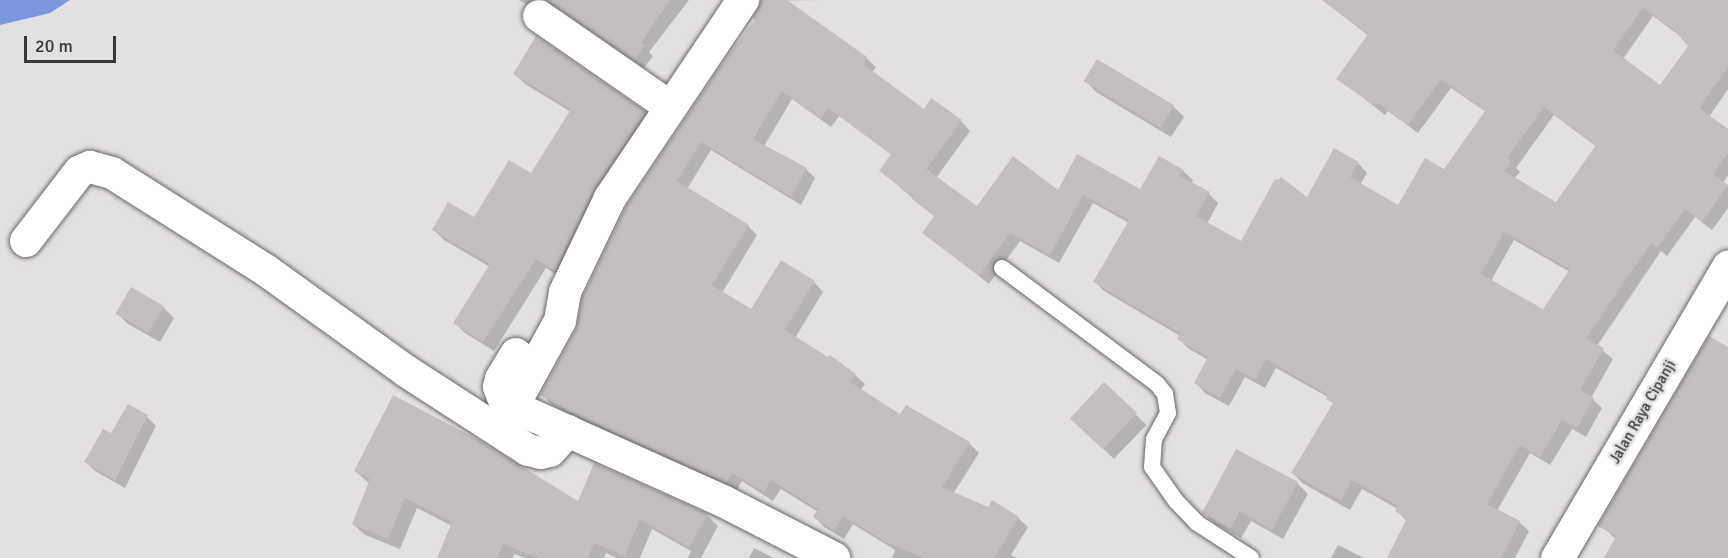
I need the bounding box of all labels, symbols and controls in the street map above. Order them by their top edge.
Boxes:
scale bar [27,24,118,62]
text: 20 m [35,35,73,57]
street label: Jalan Raya Cipanji [1606,357,1680,467]

